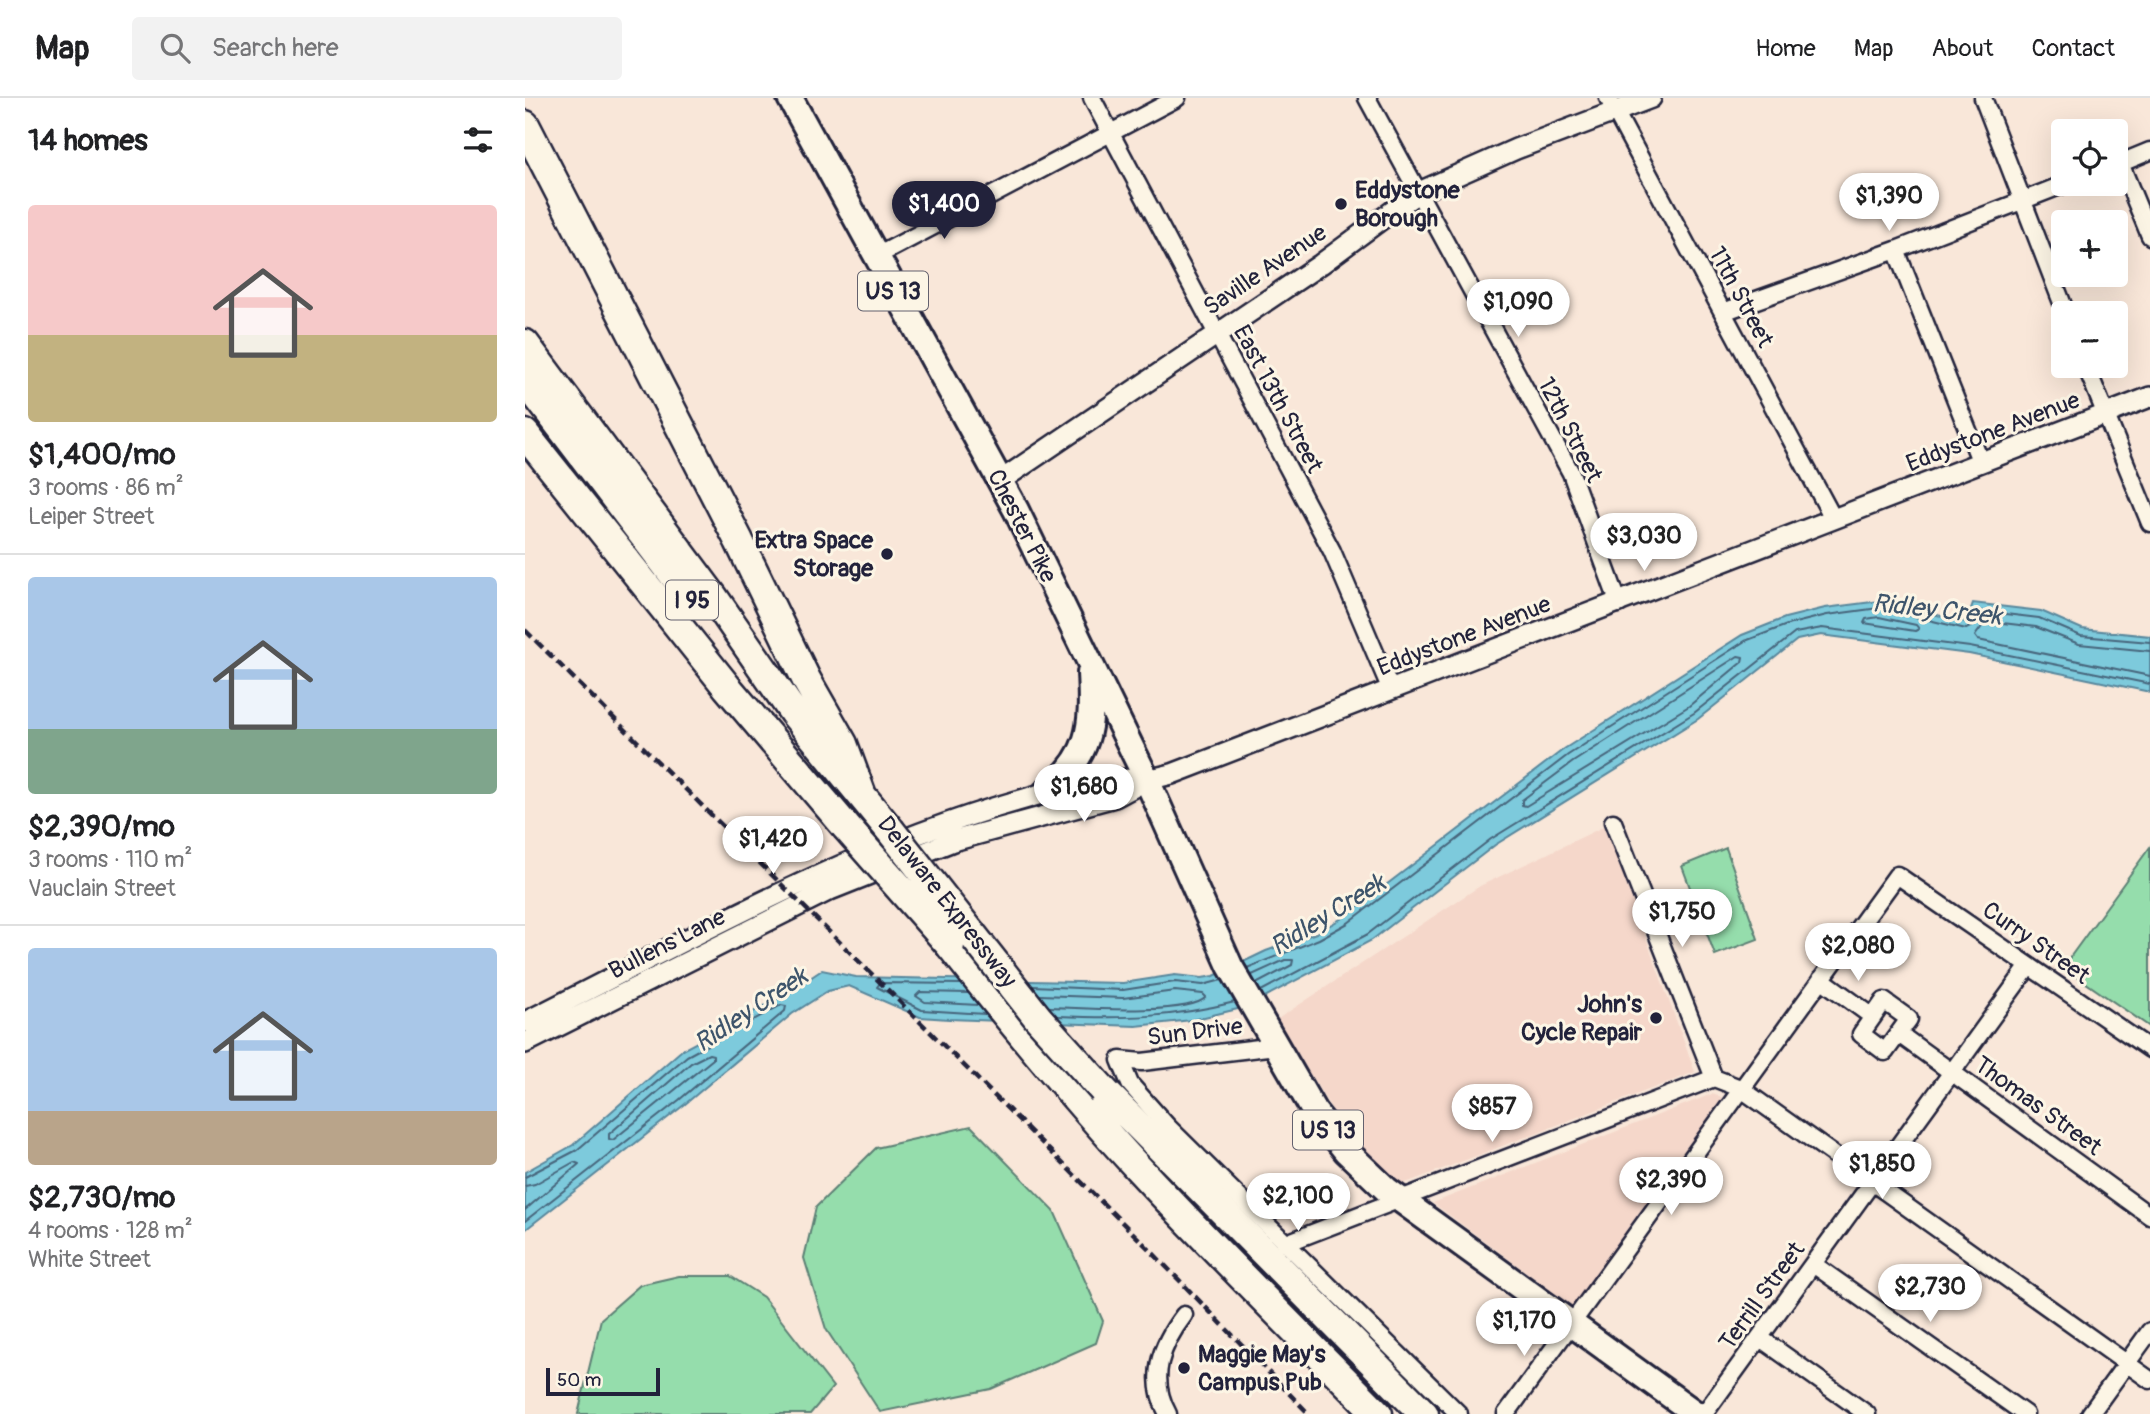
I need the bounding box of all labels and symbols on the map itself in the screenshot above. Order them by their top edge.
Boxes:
pin: $1,390 [1832,174,1946,233]
place label: Eddystone Borough [1355,176,1461,233]
pin: $1,400 [887,181,1001,241]
marker: Eddystone Borough [1333,196,1349,212]
street label: Saville Avenue [1198,218,1332,322]
street label: 11th Street [1702,242,1780,353]
road number: US 13 [858,272,928,310]
pin: $1,090 [1461,280,1575,339]
street label: East 13th Street [1227,320,1329,478]
street label: 12th Street [1531,373,1609,488]
street label: Eddystone Avenue [1902,385,2084,478]
street label: Chester Pike [981,465,1063,588]
pin: $3,030 [1587,514,1701,573]
place label: Extra Space Storage [755,526,874,583]
marker: Extra Space Storage [879,546,895,562]
road number: I 95 [666,580,718,620]
water label: Ridley Creek [1871,587,2005,633]
street label: Eddystone Avenue [1373,589,1555,682]
pin: $1,680 [1027,764,1141,824]
street label: Delaware Expressway [871,810,1023,994]
pin: $1,420 [716,816,830,876]
water label: Ridley Creek [1265,866,1393,963]
pin: $1,750 [1625,890,1739,949]
street label: Curry Street [1977,895,2096,991]
street label: Bullens Lane [604,902,730,986]
pin: $2,080 [1801,924,1915,983]
water label: Ridley Creek [688,959,815,1059]
place label: John's Cycle Repair [1521,990,1642,1047]
marker: John's Cycle Repair [1648,1010,1664,1026]
street label: Sun Drive [1146,1012,1245,1052]
street label: Thomas Street [1969,1050,2108,1162]
pin: $857 [1451,1084,1533,1144]
road number: US 13 [1293,1110,1363,1149]
pin: $1,850 [1825,1142,1939,1201]
pin: $2,390 [1614,1158,1728,1217]
pin: $2,100 [1241,1174,1355,1233]
street label: Terrill Street [1713,1236,1811,1356]
pin: $2,730 [1873,1264,1987,1324]
pin: $1,170 [1467,1298,1581,1358]
place label: Maggie May's Campus Pub [1198,1340,1326,1397]
marker: Maggie May's Campus Pub [1176,1360,1192,1376]
scale bar [546,1365,660,1397]

